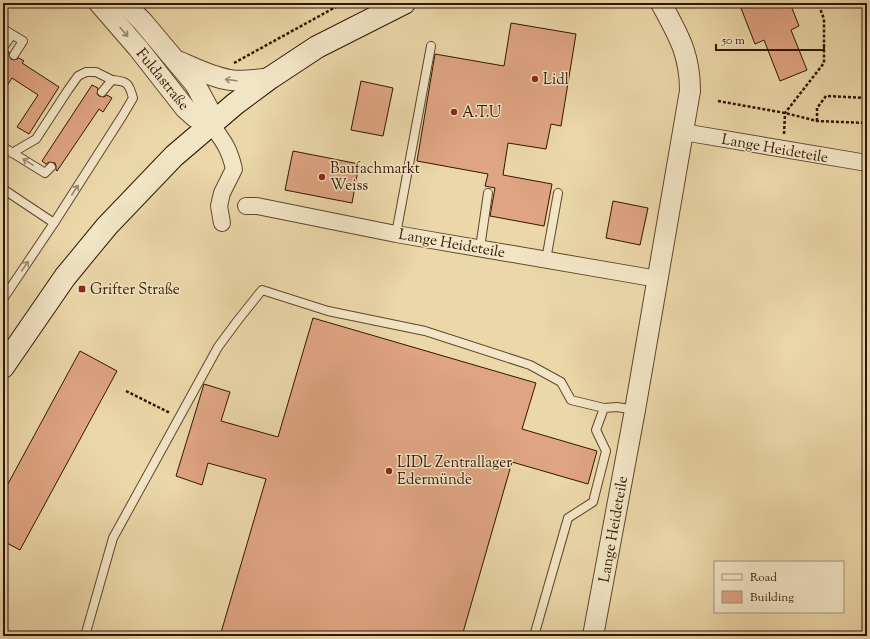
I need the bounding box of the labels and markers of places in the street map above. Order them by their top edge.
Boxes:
place label: Lidl [543,70,569,91]
marker: Lidl [530,74,540,84]
place label: A.T.U [462,103,501,124]
marker: A.T.U [449,107,459,117]
place label: Baufachmarkt Weiss [330,159,420,197]
marker: Baufachmarkt Weiss [317,172,327,182]
place label: Grifter Straße [90,280,180,301]
marker: Grifter Straße [77,284,87,294]
place label: LIDL Zentrallager Edermünde [397,453,512,491]
marker: LIDL Zentrallager Edermünde [384,466,394,476]

